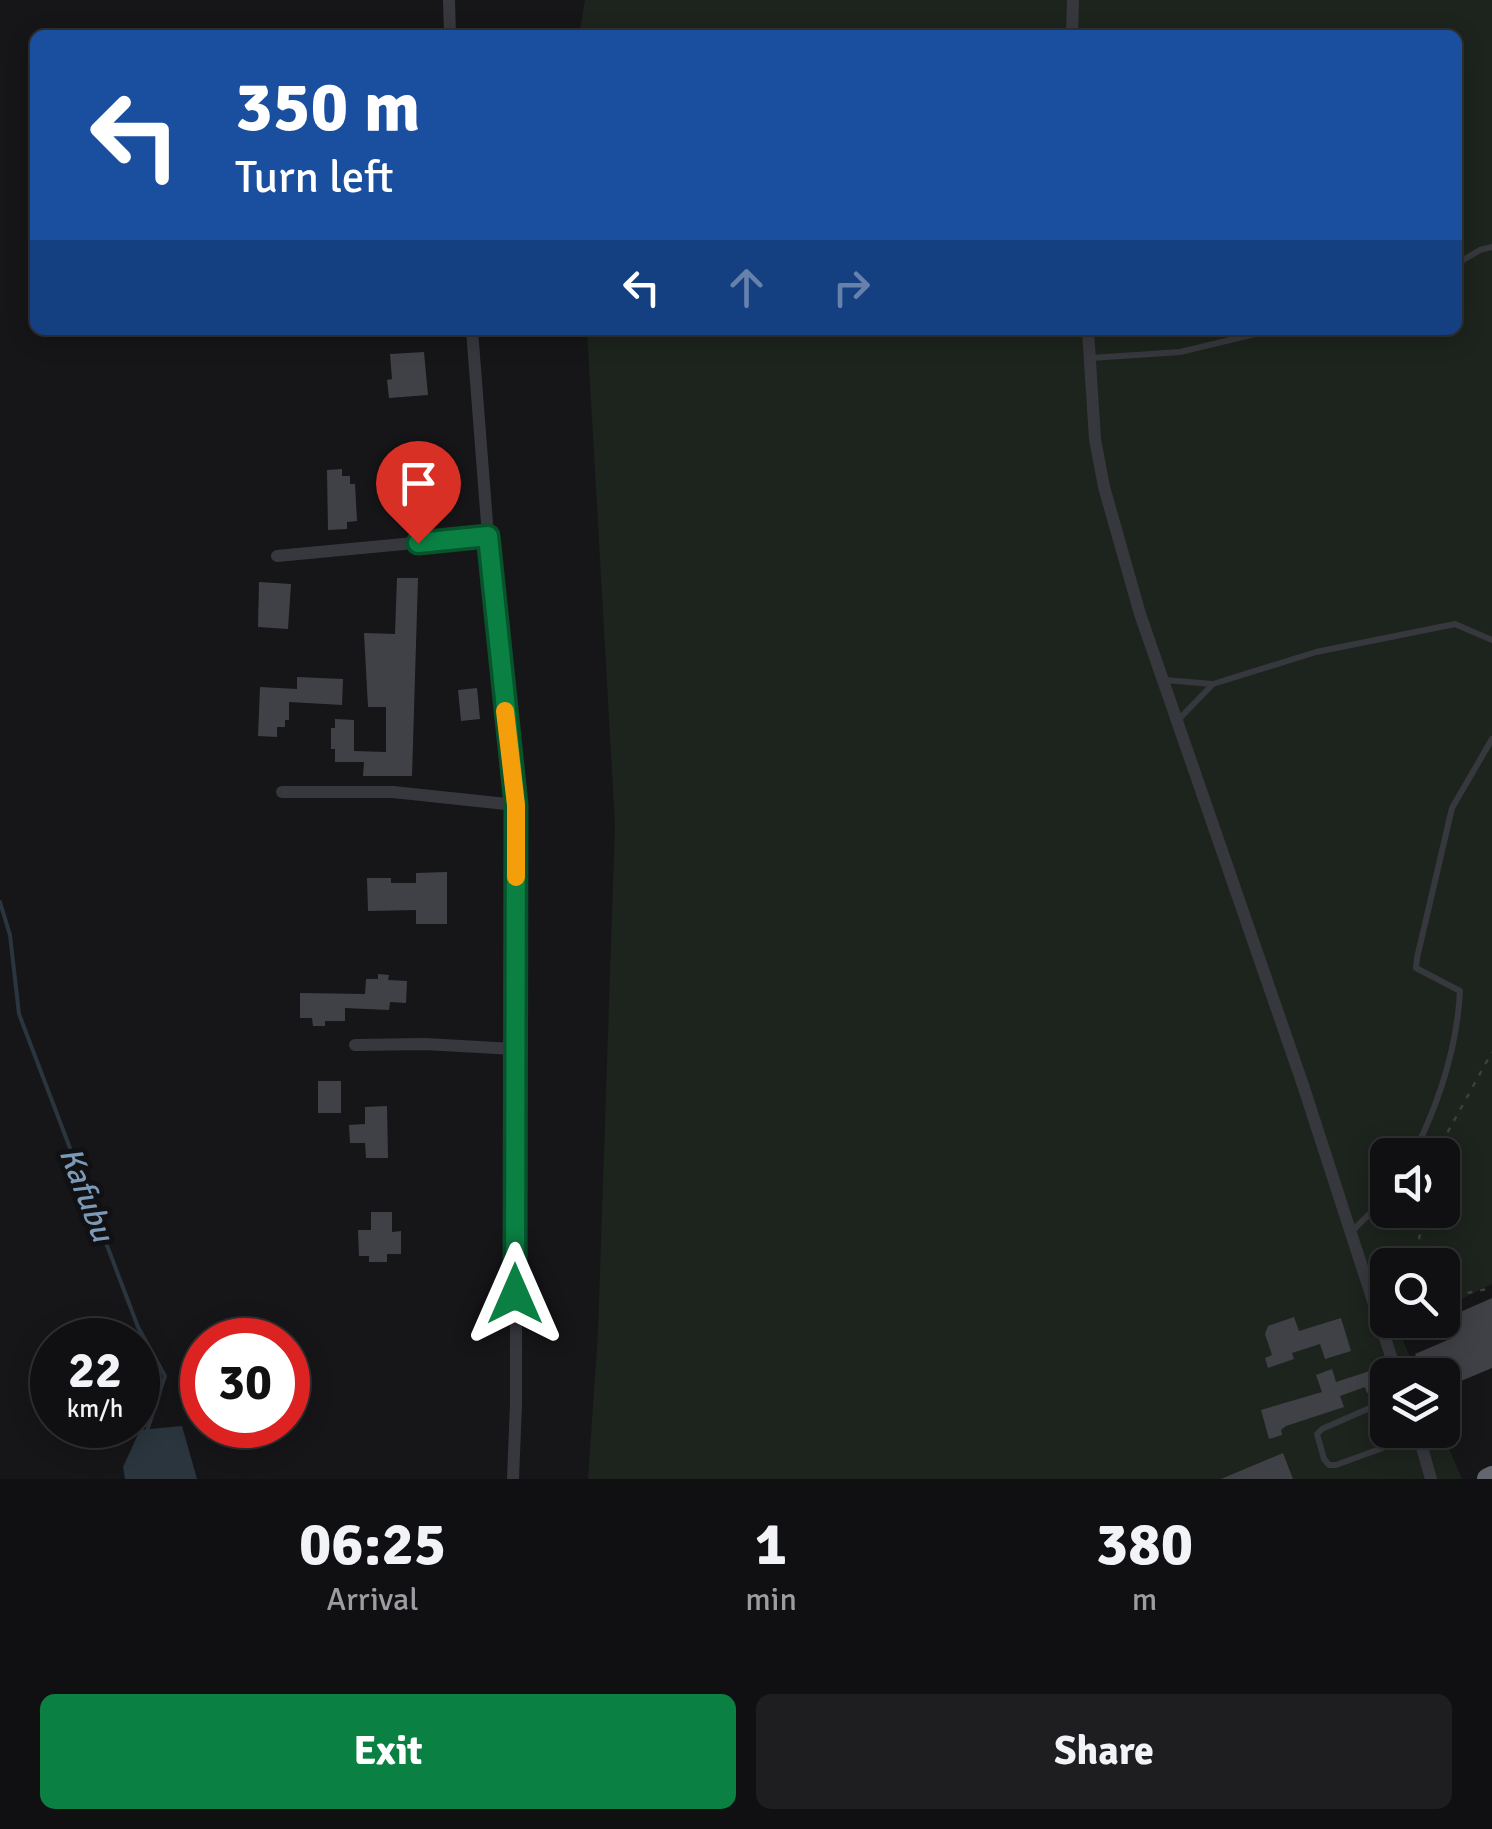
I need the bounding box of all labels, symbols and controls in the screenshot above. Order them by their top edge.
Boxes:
text: 350 m [235,64,420,150]
icon: left [70,70,200,200]
text: Turn left [235,150,394,205]
icon: left [614,260,669,315]
icon: ahead [719,260,774,315]
icon: right [824,260,879,315]
pin [376,441,461,544]
icon: arrive [391,456,446,511]
map controls [1370,1138,1460,1448]
button: sound [1370,1138,1460,1228]
water label: Kafubu [51,1141,123,1248]
position arrow [463,1242,567,1346]
button: search [1370,1248,1460,1338]
speed limit sign: 30 [180,1318,310,1448]
text: 22 [68,1340,122,1402]
button: layers [1370,1358,1460,1448]
text: km/h [67,1393,123,1424]
text: 06:25 [299,1508,446,1582]
text: 1 [755,1508,787,1582]
text: 380 [1096,1508,1193,1582]
text: Arrival [327,1580,419,1619]
text: min [745,1580,797,1619]
text: m [1132,1580,1157,1619]
button: Exit [40,1694,736,1809]
button: Share [756,1694,1452,1809]

